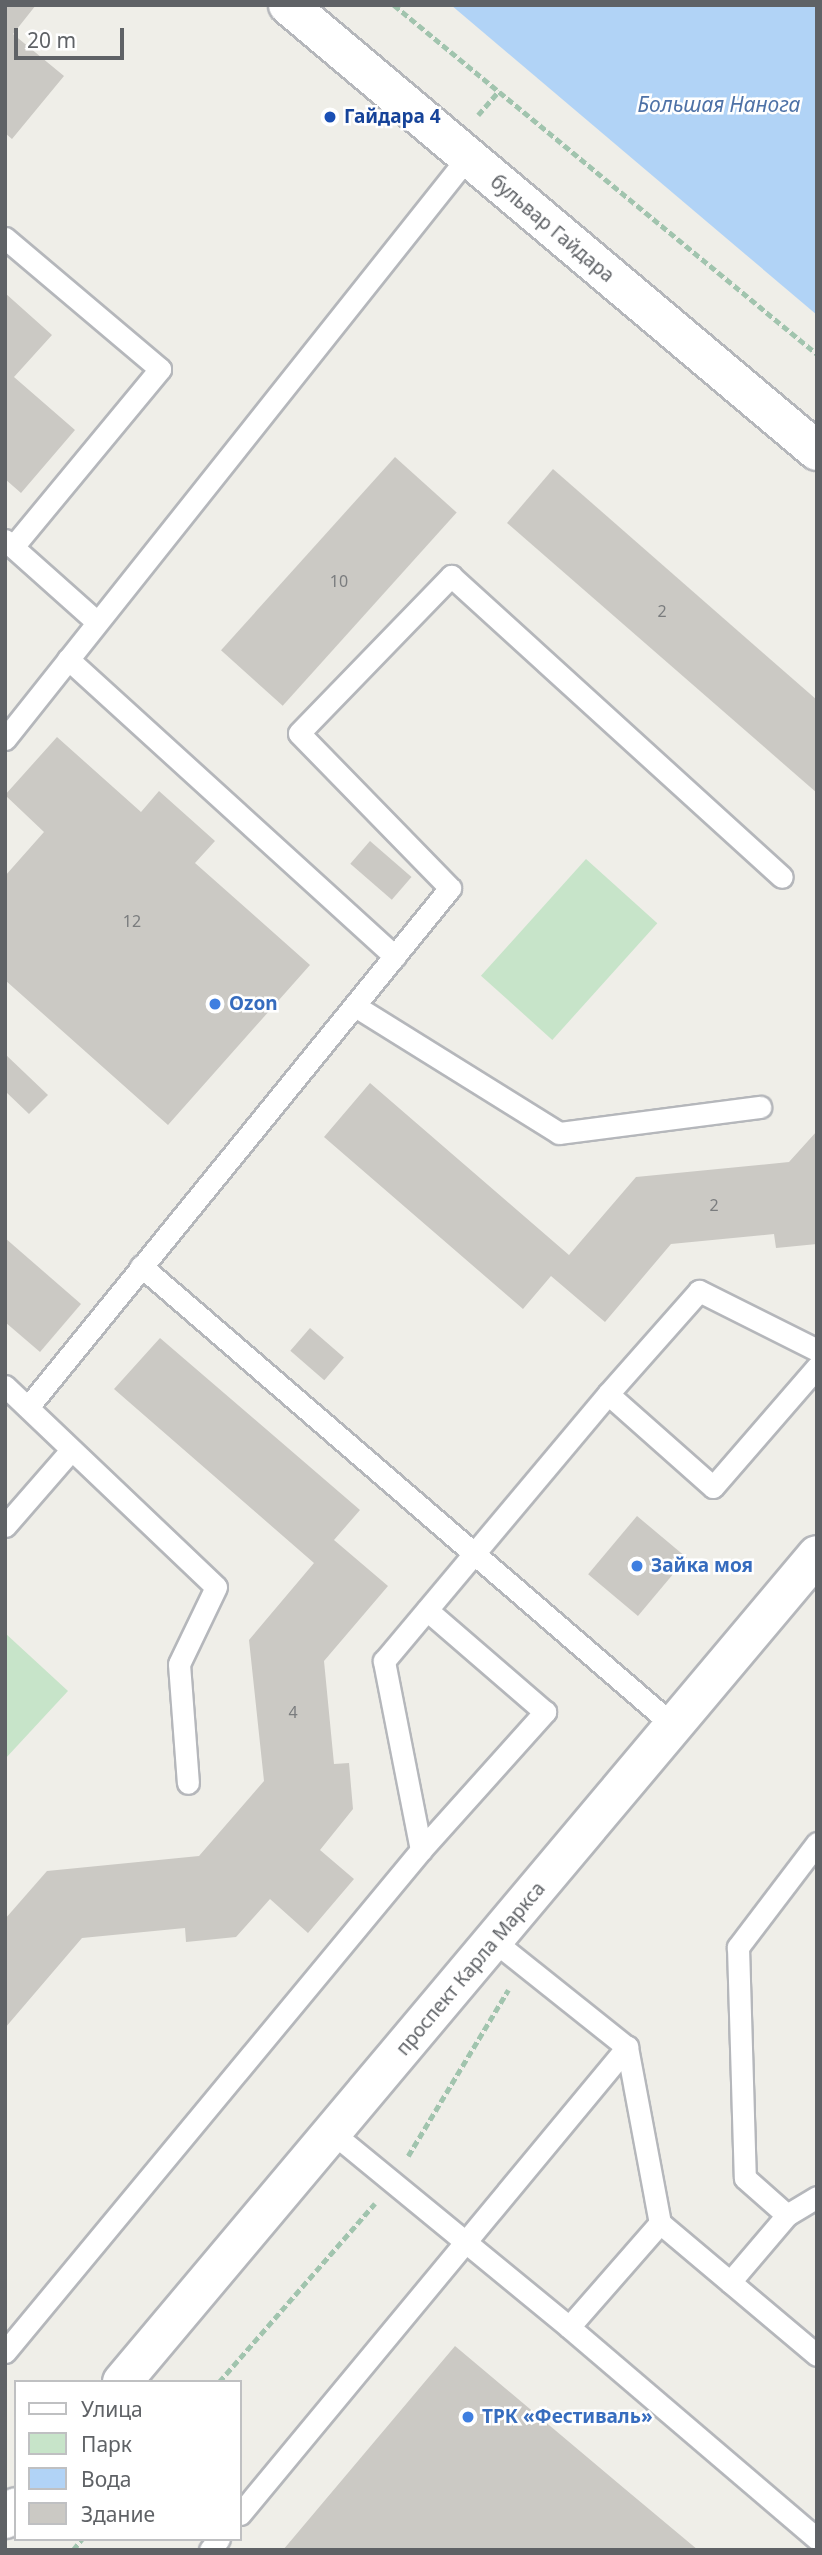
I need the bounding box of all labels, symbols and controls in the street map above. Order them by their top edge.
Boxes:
scale bar [18,14,128,58]
text: 20 m [27,26,76,54]
water label: Большая Нанога [638,91,800,117]
place label: Гайдара 4 [344,106,441,128]
marker: Гайдара 4 [322,109,338,125]
street label: бульвар Гайдара [486,171,618,287]
house number: 10 [330,571,348,591]
house number: 2 [657,601,667,621]
house number: 12 [123,911,141,931]
place label: Ozon [229,993,278,1015]
marker: Ozon [207,996,223,1012]
house number: 2 [709,1195,719,1215]
place label: Зайка моя [651,1555,753,1577]
marker: Зайка моя [629,1558,645,1574]
house number: 4 [288,1702,298,1722]
street label: проспект Карла Маркса [392,1878,550,2060]
legend [14,2380,242,2541]
text: Улица [81,2395,143,2423]
place label: ТРК «Фестиваль» [482,2406,653,2428]
marker: ТРК «Фестиваль» [460,2409,476,2425]
text: Парк [81,2430,132,2458]
text: Вода [81,2465,131,2493]
text: Здание [81,2500,155,2528]

